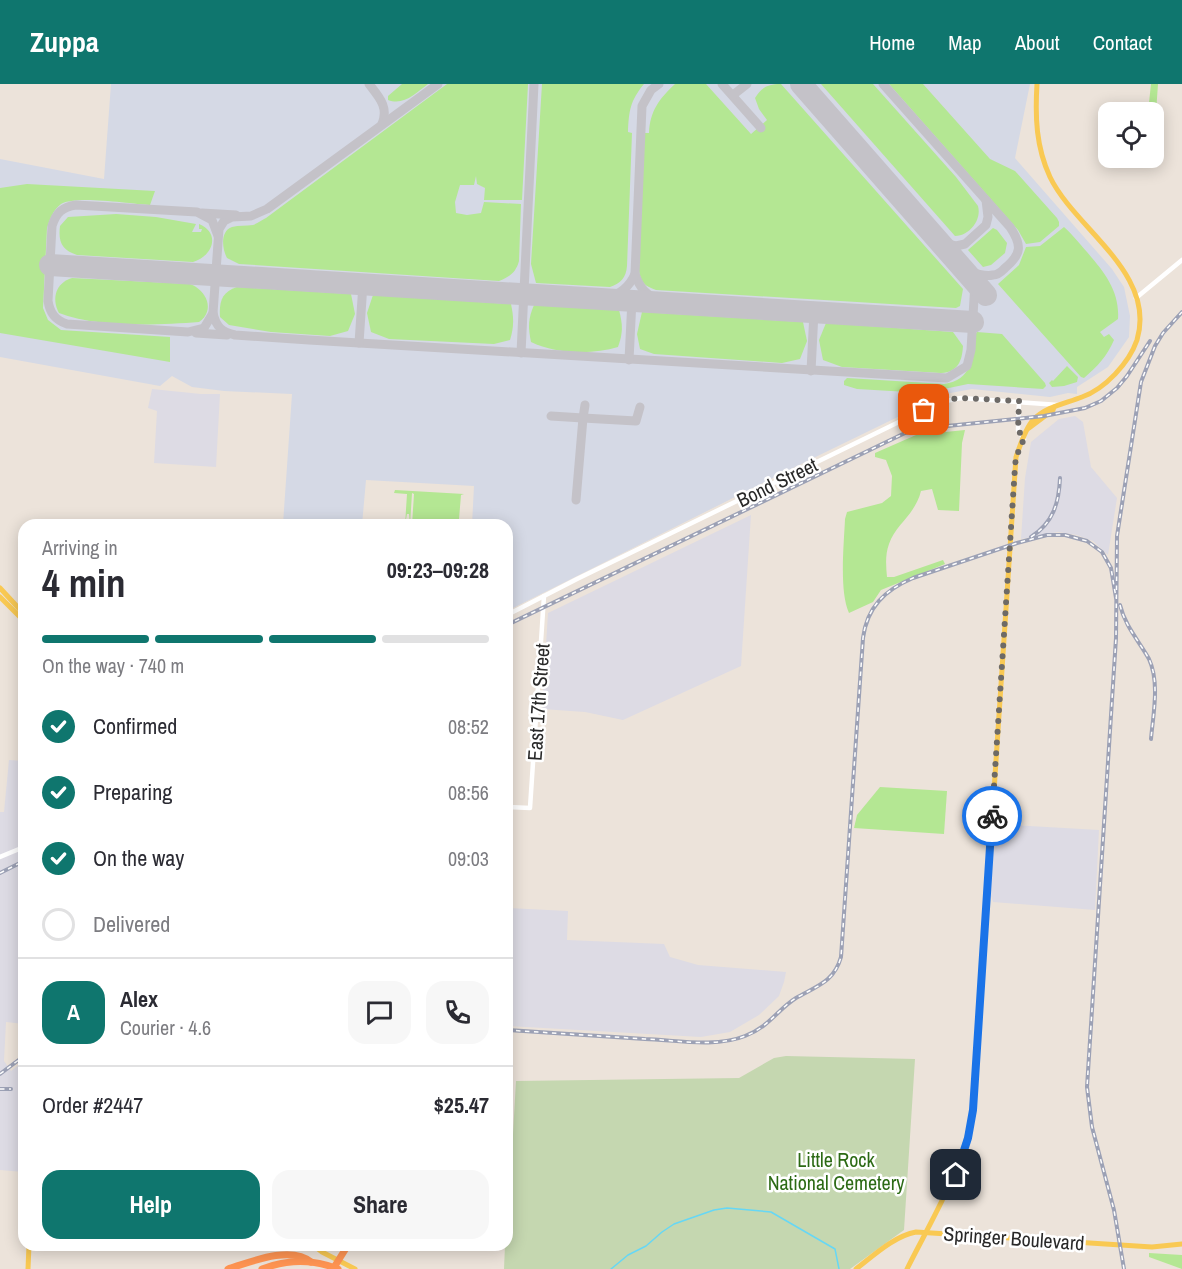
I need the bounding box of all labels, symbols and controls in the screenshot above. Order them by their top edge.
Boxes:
text: Zuppa [30,23,99,61]
text: Home [869,28,915,57]
text: Map [948,28,982,57]
text: About [1015,28,1060,57]
text: Contact [1093,28,1152,57]
map controls [1098,102,1164,168]
button: locate [1098,102,1164,168]
pin [898,384,949,435]
icon: bag [907,393,940,426]
street label: Bond Street [732,451,822,513]
text: Arriving in [42,534,118,561]
text: 09:23–09:28 [387,555,489,585]
text: 4 min [42,557,126,609]
street label: East 17th Street [520,642,556,762]
text: On the way · 740 m [42,652,184,679]
icon: check [42,710,75,743]
text: Confirmed [93,711,177,741]
text: 08:52 [448,713,489,740]
icon: check [42,776,75,809]
text: Preparing [93,777,172,807]
text: 08:56 [448,779,489,806]
courier [962,786,1022,846]
icon: bike [976,800,1009,833]
icon: check [42,842,75,875]
text: On the way [93,843,184,873]
text: 09:03 [448,845,489,872]
text: Delivered [93,909,170,939]
button: chat [348,981,411,1044]
button: phone [426,981,489,1044]
text: Alex [120,984,158,1014]
text: A [67,997,80,1027]
text: Courier · 4.6 [120,1014,211,1041]
text: Order #2447 [42,1090,143,1120]
text: $25.47 [434,1090,489,1120]
park label: Little Rock National Cemetery [768,1146,905,1196]
pin [930,1149,981,1200]
icon: home [939,1158,972,1191]
button: Help [42,1170,260,1239]
button: Share [272,1170,489,1239]
street label: Springer Boulevard [943,1220,1085,1256]

